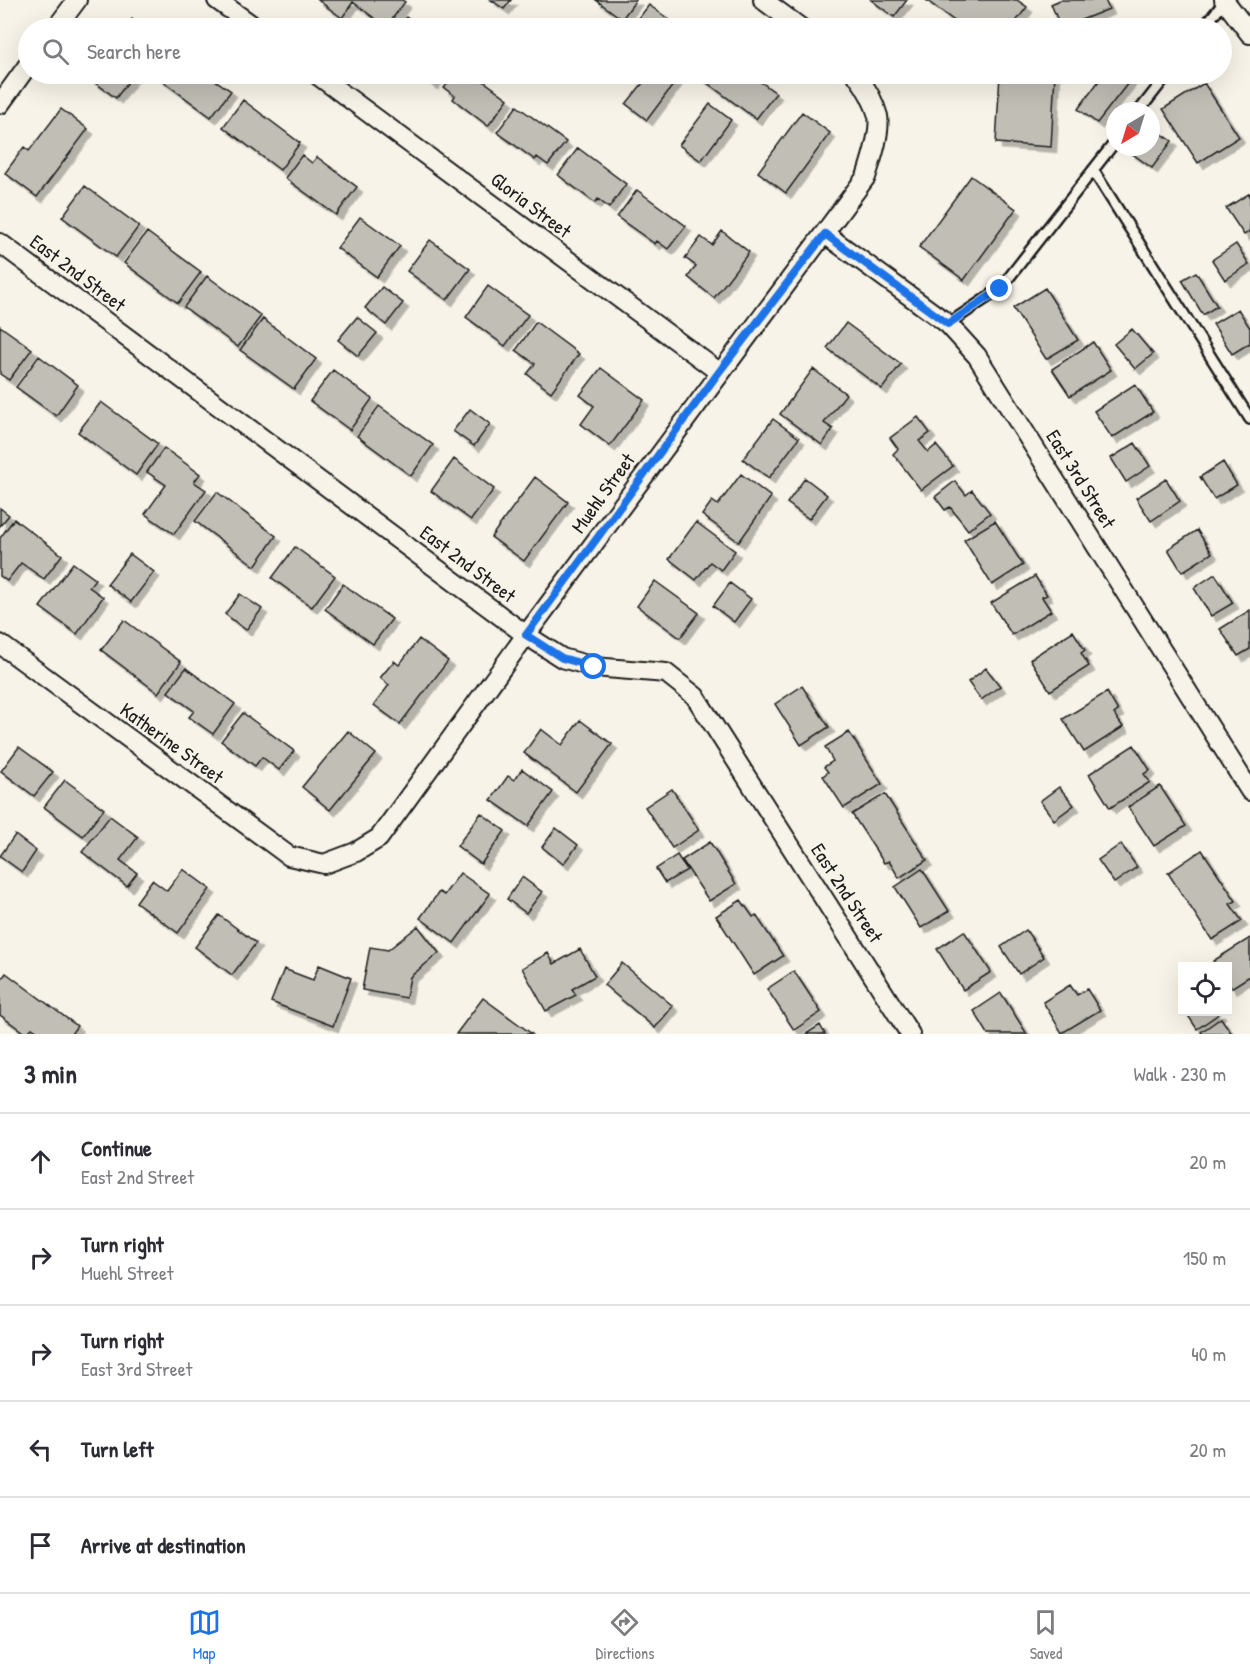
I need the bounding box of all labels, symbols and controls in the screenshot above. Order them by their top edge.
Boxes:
search box [18,18,1232,84]
icon: search [39,35,72,68]
text: Search here [87,36,181,66]
north arrow [1106,102,1160,156]
street label: Gloria Street [486,165,578,244]
street label: East 2nd Street [25,228,133,318]
route end [986,275,1012,301]
street label: East 3rd Street [1040,424,1123,534]
street label: Muehl Street [564,446,641,538]
street label: East 2nd Street [415,519,523,609]
route start [580,653,606,679]
street label: Katherine Street [115,696,230,790]
street label: East 2nd Street [805,838,890,948]
map controls [1178,962,1232,1016]
button: locate [1178,962,1232,1016]
text: 3 min [24,1056,77,1091]
text: Walk · 230 m [1134,1060,1226,1087]
text: Continue [81,1133,152,1163]
icon: ahead [24,1145,57,1178]
text: 20 m [1189,1148,1226,1175]
text: East 2nd Street [81,1163,194,1190]
text: Turn right [81,1229,164,1259]
icon: right [24,1241,57,1274]
text: 150 m [1183,1244,1226,1271]
text: Muehl Street [81,1259,174,1286]
text: Turn right [81,1325,164,1355]
icon: right [24,1337,57,1370]
text: 40 m [1191,1340,1226,1367]
text: East 3rd Street [81,1355,192,1382]
icon: left [24,1433,57,1466]
text: Turn left [81,1434,154,1464]
text: 20 m [1189,1436,1226,1463]
icon: arrive [24,1529,57,1562]
text: Arrive at destination [81,1530,246,1560]
tab: Map [188,1606,221,1664]
tab: Directions [596,1606,654,1664]
tab: Saved [1029,1606,1062,1664]

